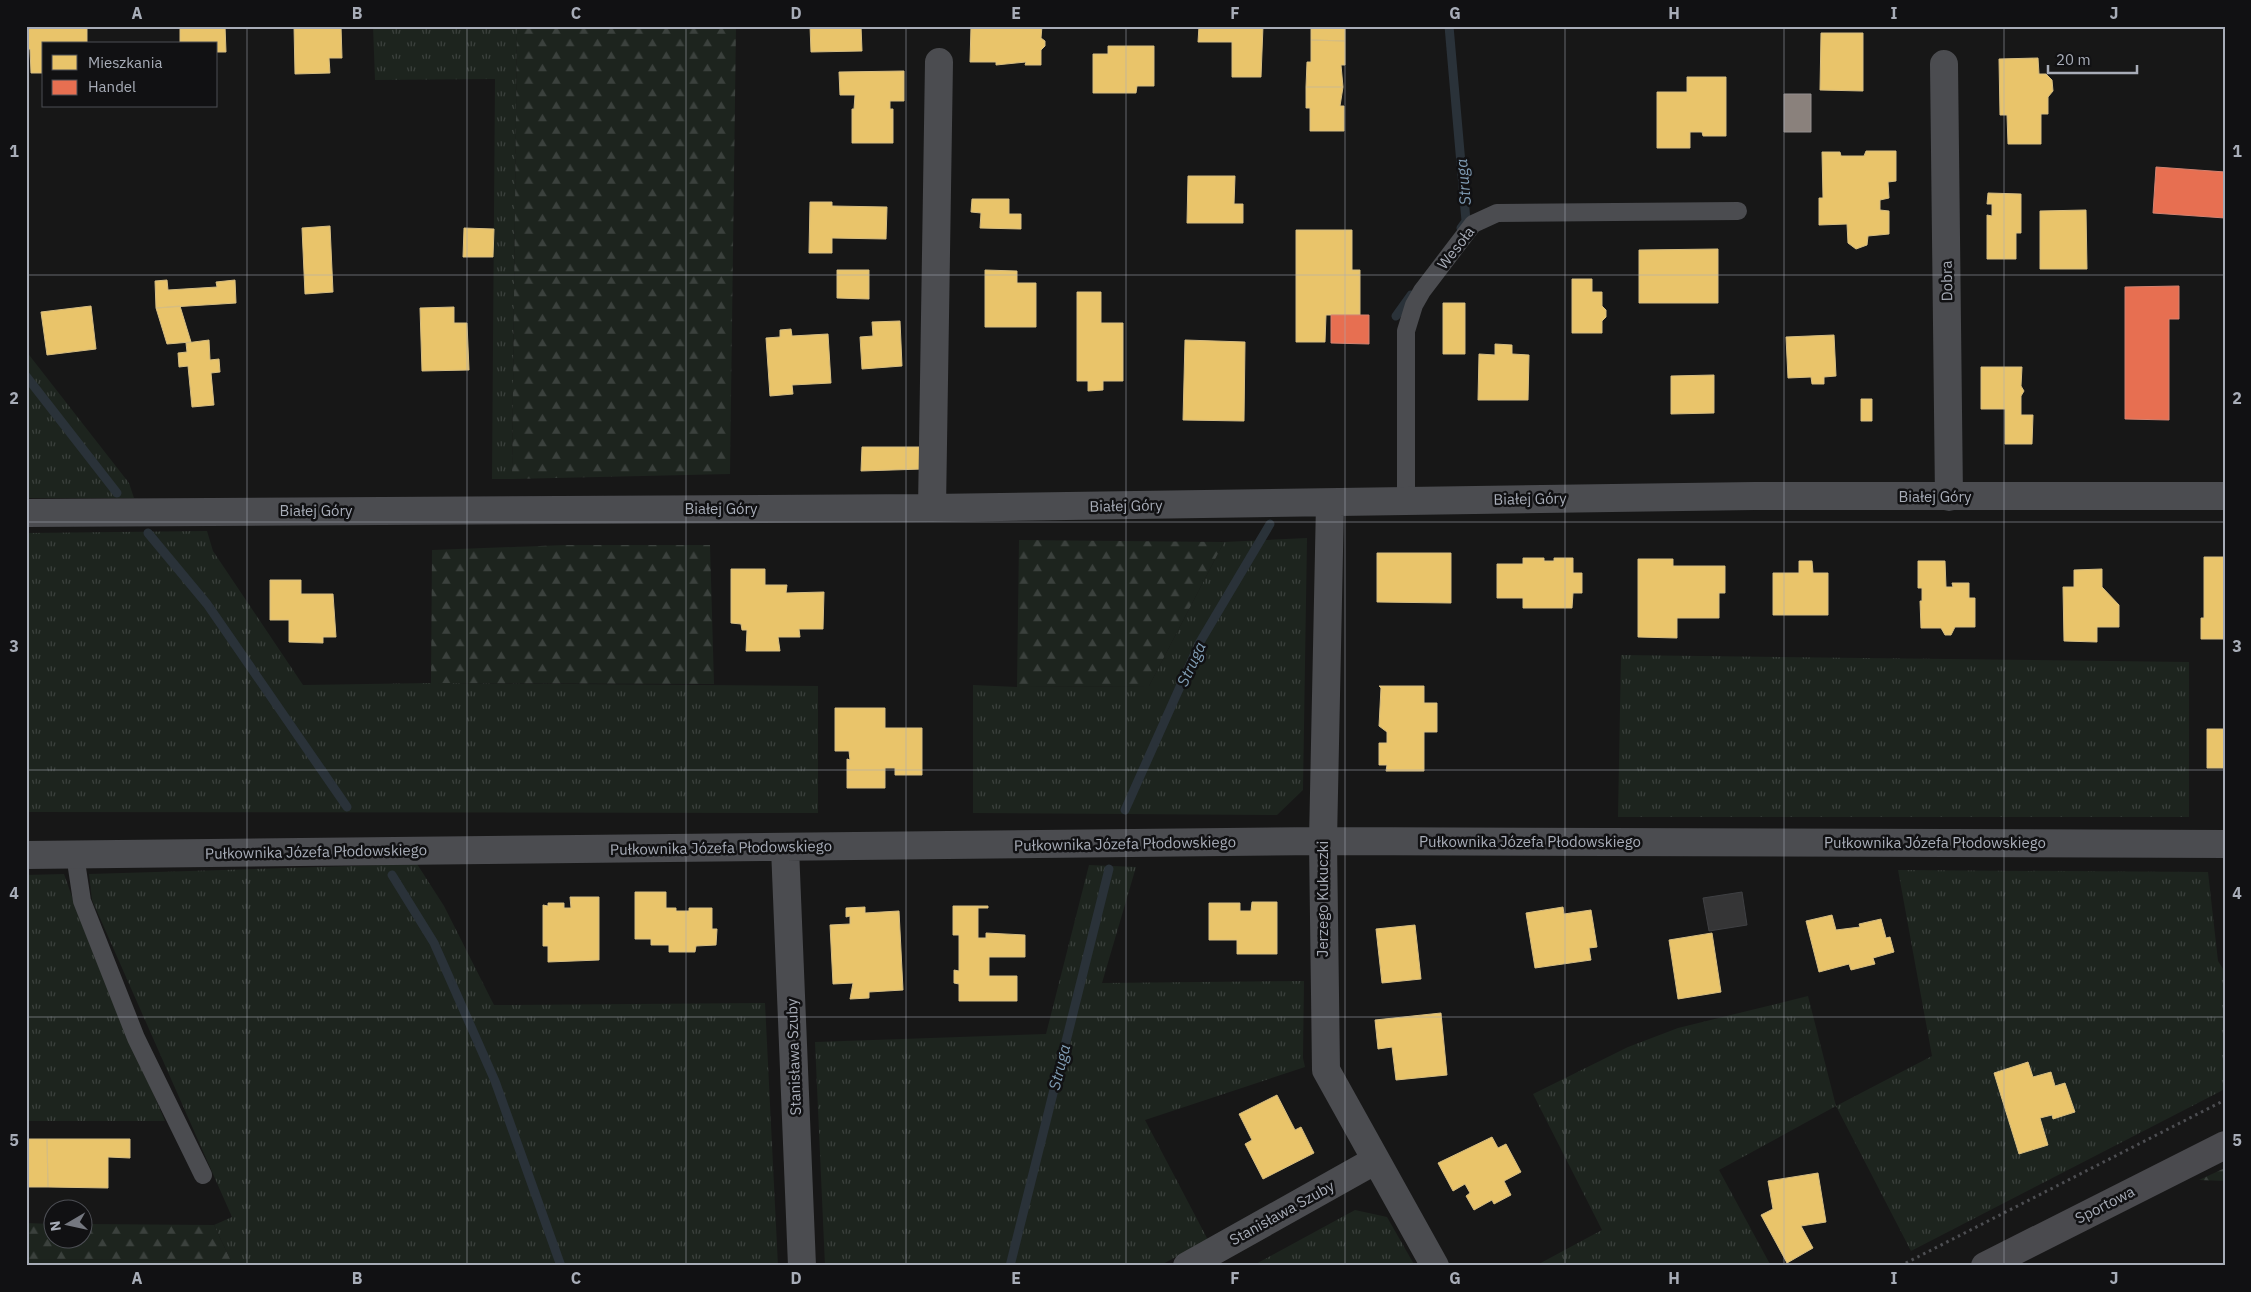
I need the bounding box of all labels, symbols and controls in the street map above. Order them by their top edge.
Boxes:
text: A [132,3,143,23]
text: B [352,3,363,23]
text: C [571,3,581,23]
text: D [790,3,802,23]
text: E [1011,3,1021,23]
text: F [1230,3,1240,23]
text: G [1449,3,1461,23]
text: H [1668,3,1680,23]
text: I [1891,3,1898,23]
text: J [2110,3,2118,23]
legend [42,42,218,108]
scale bar [2048,42,2137,74]
text: 20 m [2056,50,2091,69]
text: Mieszkania [88,53,162,72]
text: Handel [88,77,136,96]
text: 1 [9,141,19,161]
text: 1 [2232,141,2242,161]
water label: Struga [1451,158,1475,206]
street label: Wesoła [1433,222,1478,273]
street label: Dobra [1937,261,1956,301]
text: 2 [9,388,19,408]
text: 2 [2232,388,2242,408]
street label: Białej Góry [1898,487,1972,506]
street label: Białej Góry [1493,488,1567,509]
street label: Białej Góry [1089,495,1163,516]
street label: Białej Góry [684,499,758,518]
street label: Białej Góry [279,501,353,520]
text: 3 [9,636,19,656]
text: 3 [2232,636,2242,656]
water label: Struga [1172,639,1210,689]
street label: Pułkownika Józefa Płodowskiego [1014,832,1236,855]
street label: Pułkownika Józefa Płodowskiego [1419,832,1641,851]
street label: Pułkownika Józefa Płodowskiego [1824,833,2046,852]
street label: Pułkownika Józefa Płodowskiego [610,836,832,859]
street label: Pułkownika Józefa Płodowskiego [205,840,427,863]
street label: Jerzego Kukuczki [1313,841,1332,957]
text: 4 [9,883,19,903]
text: 4 [2232,883,2242,903]
street label: Stanisława Szuby [782,998,805,1116]
water label: Struga [1044,1042,1074,1092]
text: 5 [9,1130,19,1150]
text: 5 [2232,1130,2242,1150]
street label: Stanisława Szuby [1226,1176,1338,1249]
street label: Sportowa [2072,1181,2138,1228]
north arrow [42,1200,92,1250]
text: N [45,1220,65,1232]
text: A [132,1268,143,1288]
text: B [352,1268,363,1288]
text: C [571,1268,581,1288]
text: D [790,1268,802,1288]
text: E [1011,1268,1021,1288]
text: F [1230,1268,1240,1288]
text: G [1449,1268,1461,1288]
text: H [1668,1268,1680,1288]
text: I [1891,1268,1898,1288]
text: J [2110,1268,2118,1288]

